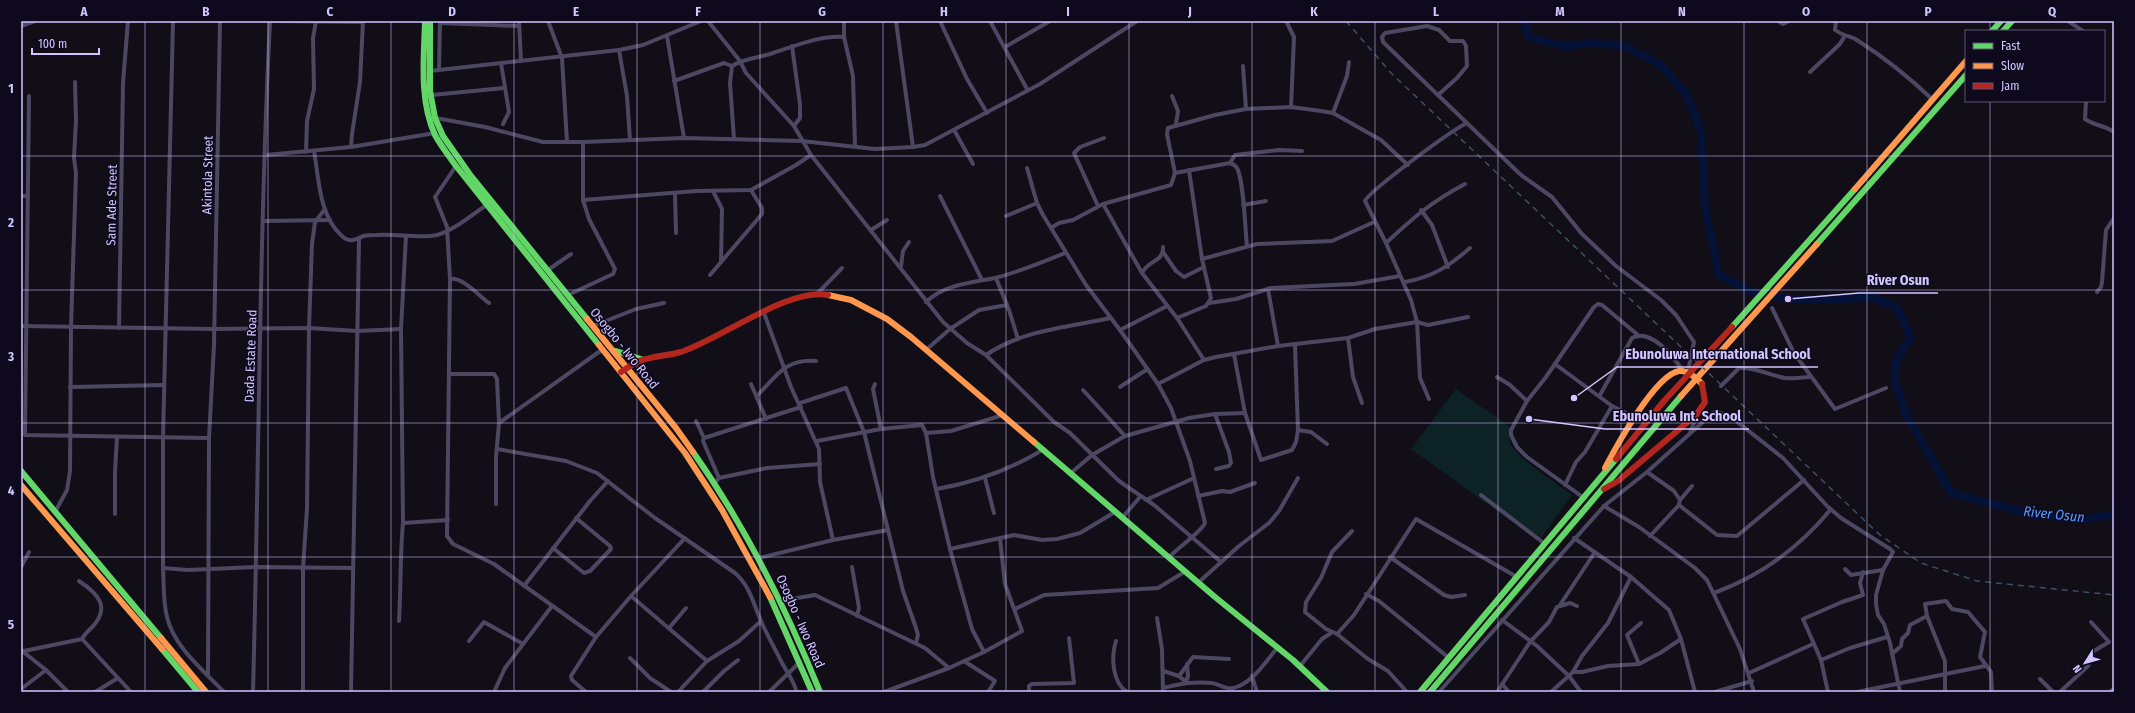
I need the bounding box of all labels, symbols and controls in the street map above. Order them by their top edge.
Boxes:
text: A [79,4,88,19]
text: B [202,4,210,19]
text: C [327,4,334,19]
text: D [448,4,456,19]
text: E [573,4,579,19]
text: F [695,4,701,19]
text: G [818,4,826,19]
text: H [940,4,948,19]
text: I [1066,4,1070,19]
text: J [1187,4,1192,19]
text: K [1310,4,1318,19]
text: L [1433,4,1439,19]
text: M [1555,4,1565,19]
text: N [1678,4,1686,19]
text: O [1802,4,1810,19]
text: P [1924,4,1932,19]
text: Q [2048,4,2057,19]
scale bar [32,30,99,56]
legend [1965,30,2105,102]
text: 100 m [38,37,67,51]
text: Fast [2001,39,2020,53]
text: Slow [2001,59,2024,73]
text: Jam [2001,79,2019,93]
text: 1 [8,81,14,96]
street label: Akintola Street [199,135,216,214]
street label: Sam Ade Street [103,164,120,246]
text: 2 [7,215,14,230]
callout: River Osun [1859,267,1938,293]
text: River Osun [1867,272,1929,289]
street label: Osogbo - Iwo Road [587,305,662,392]
street label: Dada Estate Road [241,309,260,403]
callout: Ebunoluwa International School [1617,341,1818,367]
text: Ebunoluwa International School [1625,346,1811,363]
text: 3 [7,349,14,364]
callout: Ebunoluwa Int. School [1605,403,1749,429]
text: Ebunoluwa Int. School [1613,408,1741,425]
text: 4 [8,483,15,498]
water label: River Osun [2023,503,2085,526]
street label: Osogbo - Iwo Road [773,572,828,670]
text: 5 [8,617,14,632]
north arrow [2065,643,2105,683]
text: N [2070,662,2085,675]

